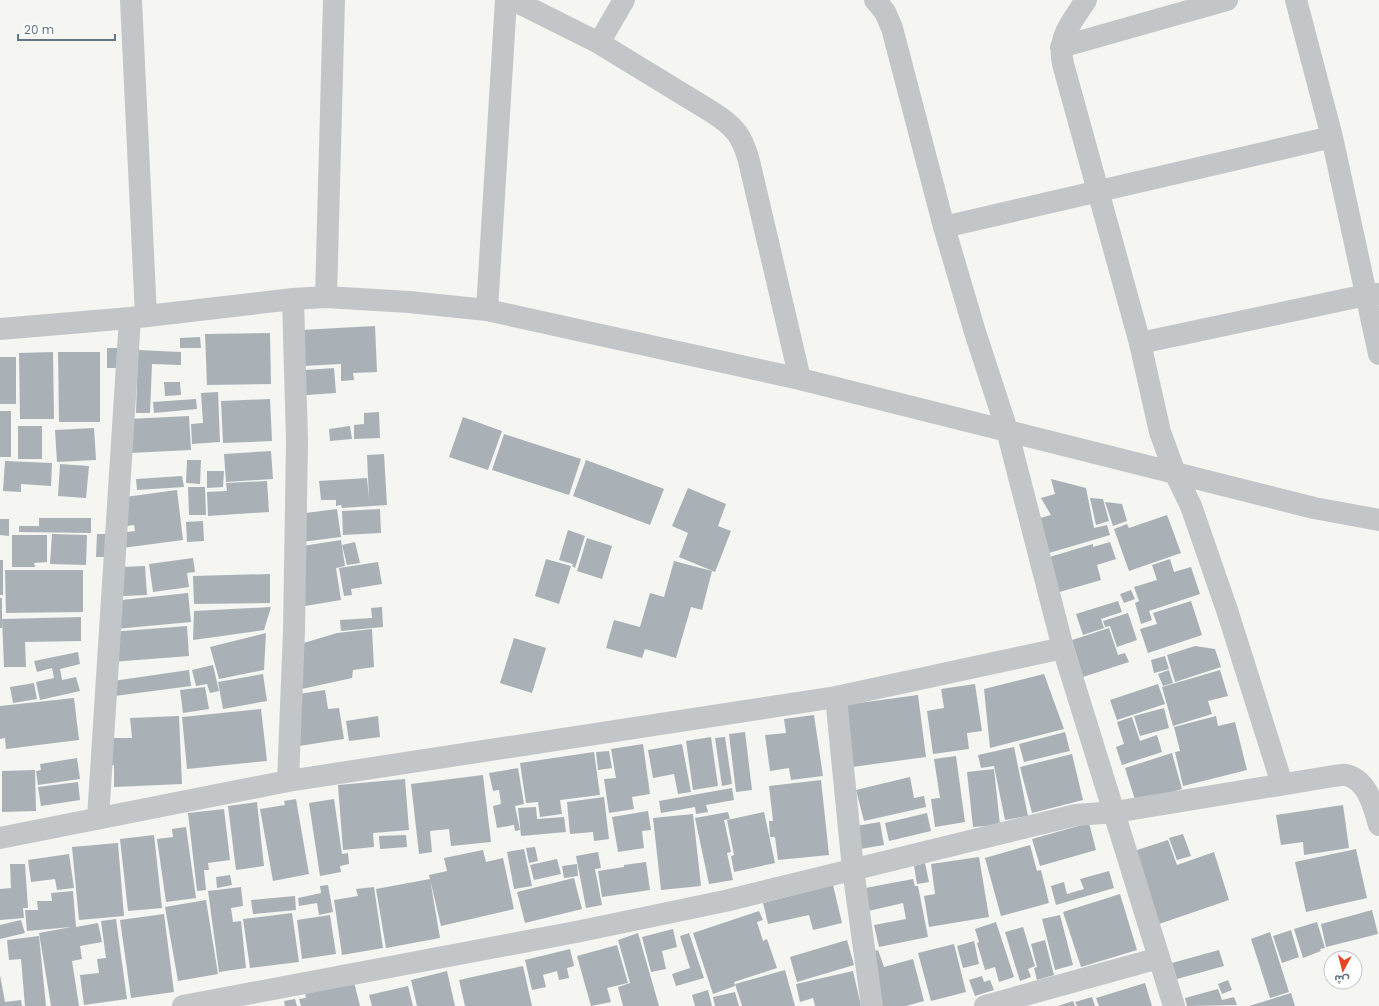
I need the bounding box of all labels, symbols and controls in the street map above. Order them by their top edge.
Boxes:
scale bar [18,16,115,42]
text: 20 m [24,21,54,38]
north arrow [1323,950,1363,990]
text: ش [1333,971,1350,989]

